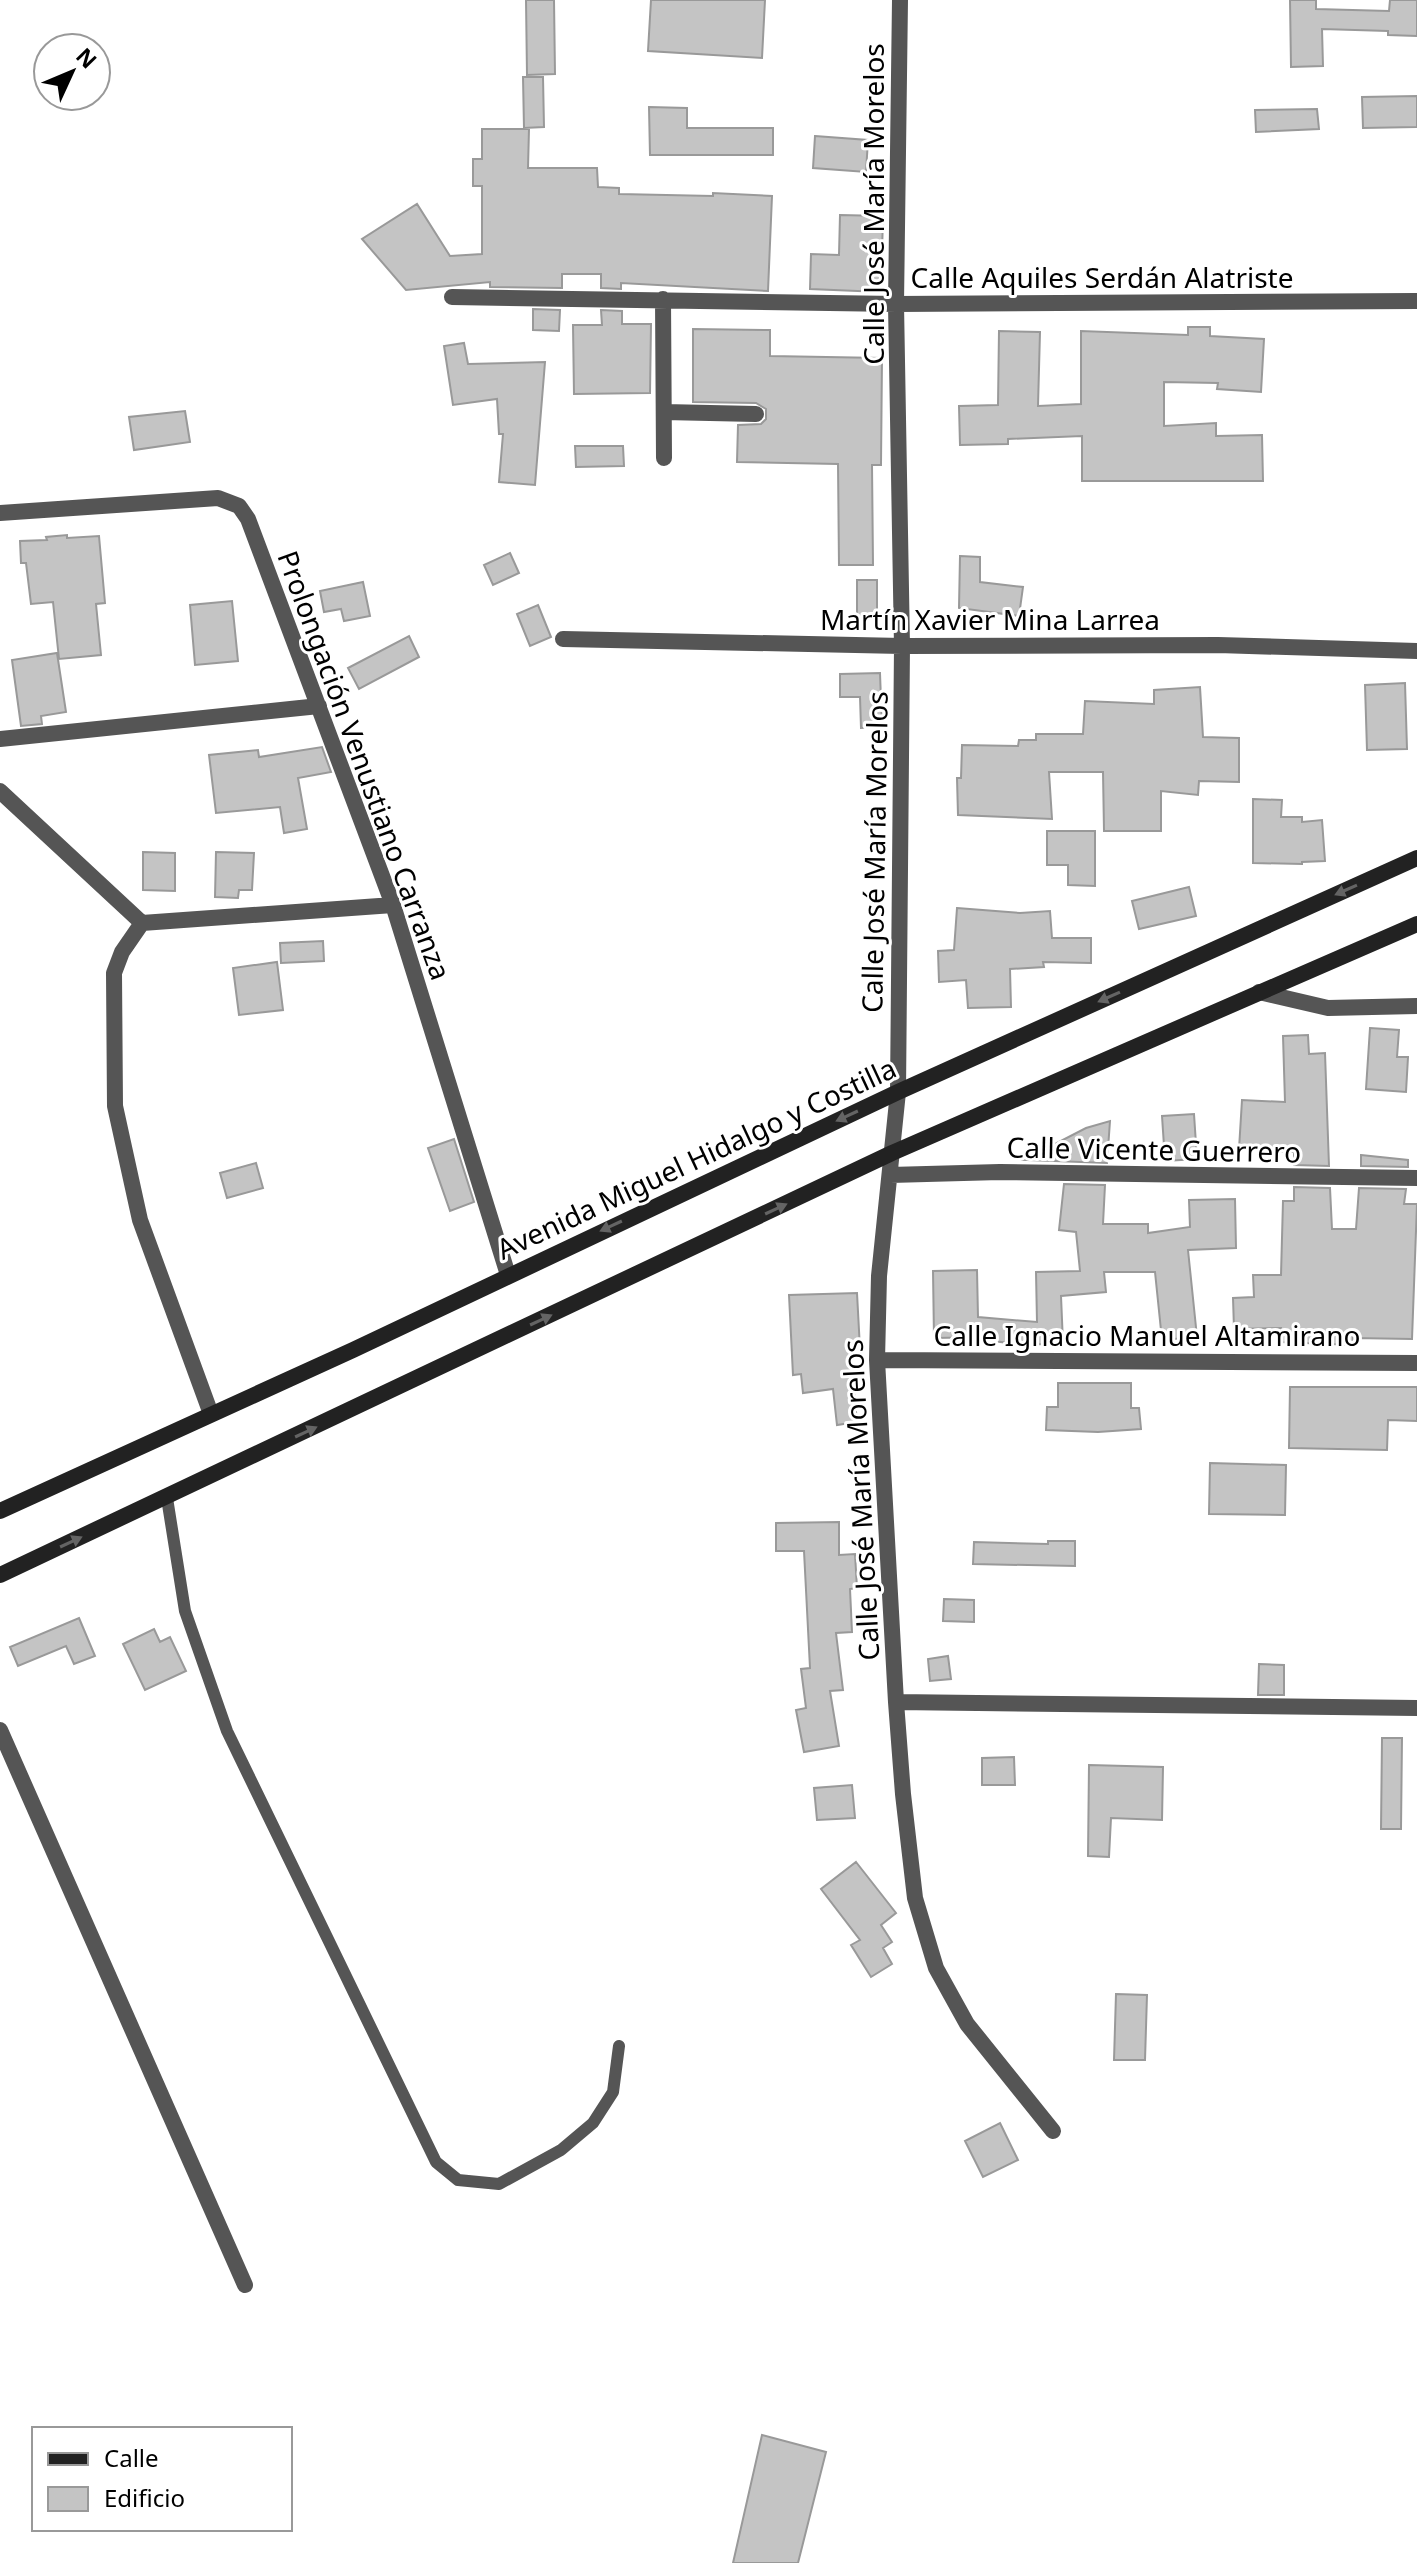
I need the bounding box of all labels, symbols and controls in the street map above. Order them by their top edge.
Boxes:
north arrow [32,32,112,112]
text: N [70,41,104,74]
street label: Calle José María Morelos [854,43,892,365]
street label: Calle Aquiles Serdán Alatriste [911,258,1294,296]
street label: Prolongación Venustiano Carranza [270,545,460,985]
street label: Martín Xavier Mina Larrea [820,600,1160,638]
street label: Calle José María Morelos [852,691,896,1013]
one-way arrow [1334,884,1358,897]
one-way arrow [1097,991,1121,1004]
street label: Avenida Miguel Hidalgo y Costilla [490,1048,902,1268]
one-way arrow [835,1109,858,1123]
street label: Calle Vicente Guerrero [1006,1127,1302,1171]
one-way arrow [764,1202,787,1216]
one-way arrow [599,1219,623,1233]
one-way arrow [529,1313,553,1327]
street label: Calle Ignacio Manuel Altamirano [934,1316,1360,1354]
street label: Calle José María Morelos [833,1338,887,1662]
one-way arrow [295,1425,318,1439]
one-way arrow [59,1536,83,1549]
legend [32,2427,292,2531]
text: Calle [104,2441,159,2474]
text: Edificio [104,2481,185,2514]

